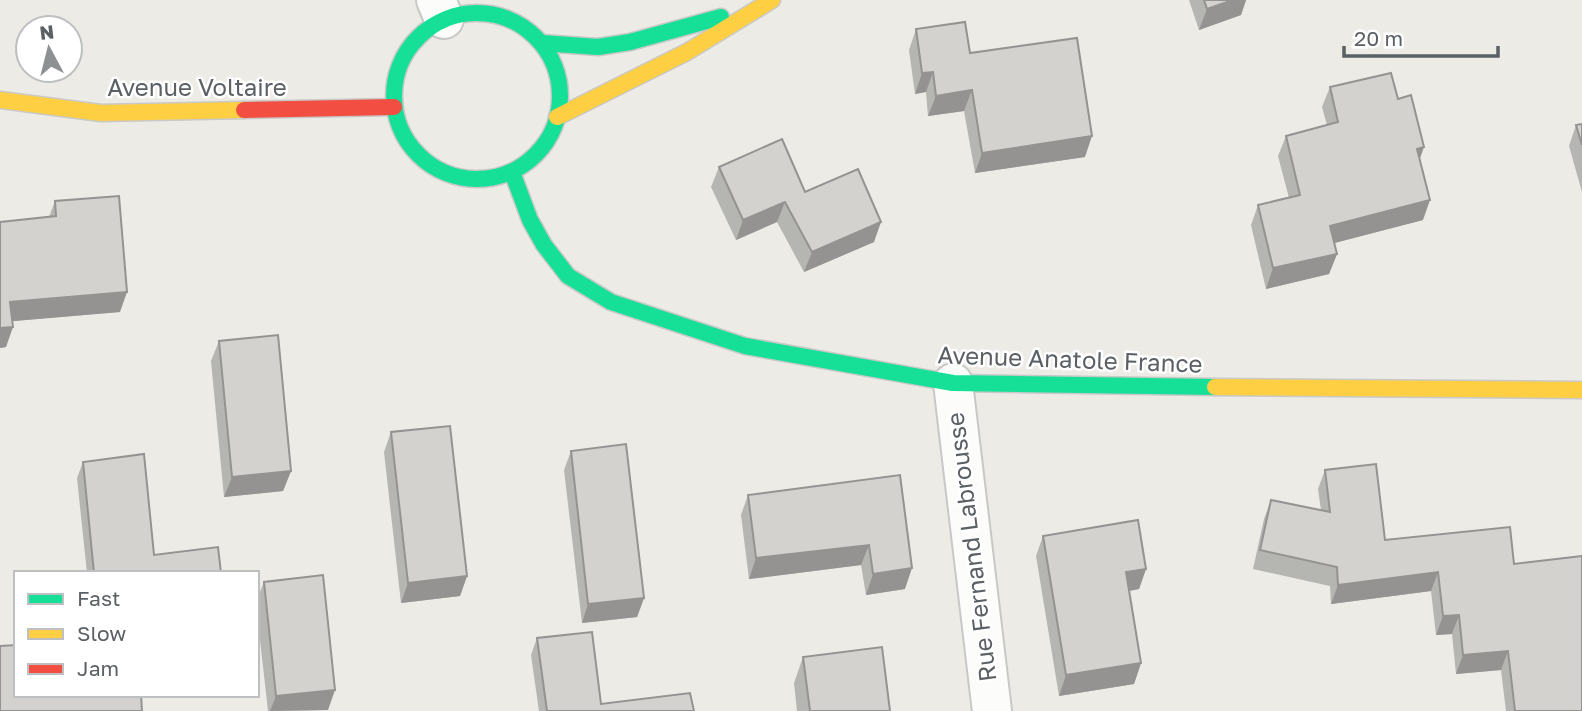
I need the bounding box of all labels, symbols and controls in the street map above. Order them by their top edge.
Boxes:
north arrow [14,14,84,84]
scale bar [1344,14,1498,58]
text: N [38,19,55,44]
text: 20 m [1354,25,1403,51]
street label: Avenue Voltaire [107,72,287,101]
street label: Avenue Anatole France [937,339,1203,378]
street label: Rue Fernand Labrousse [940,411,1001,683]
legend [14,571,259,697]
text: Fast [77,585,120,611]
text: Slow [77,620,126,646]
text: Jam [77,655,119,681]

